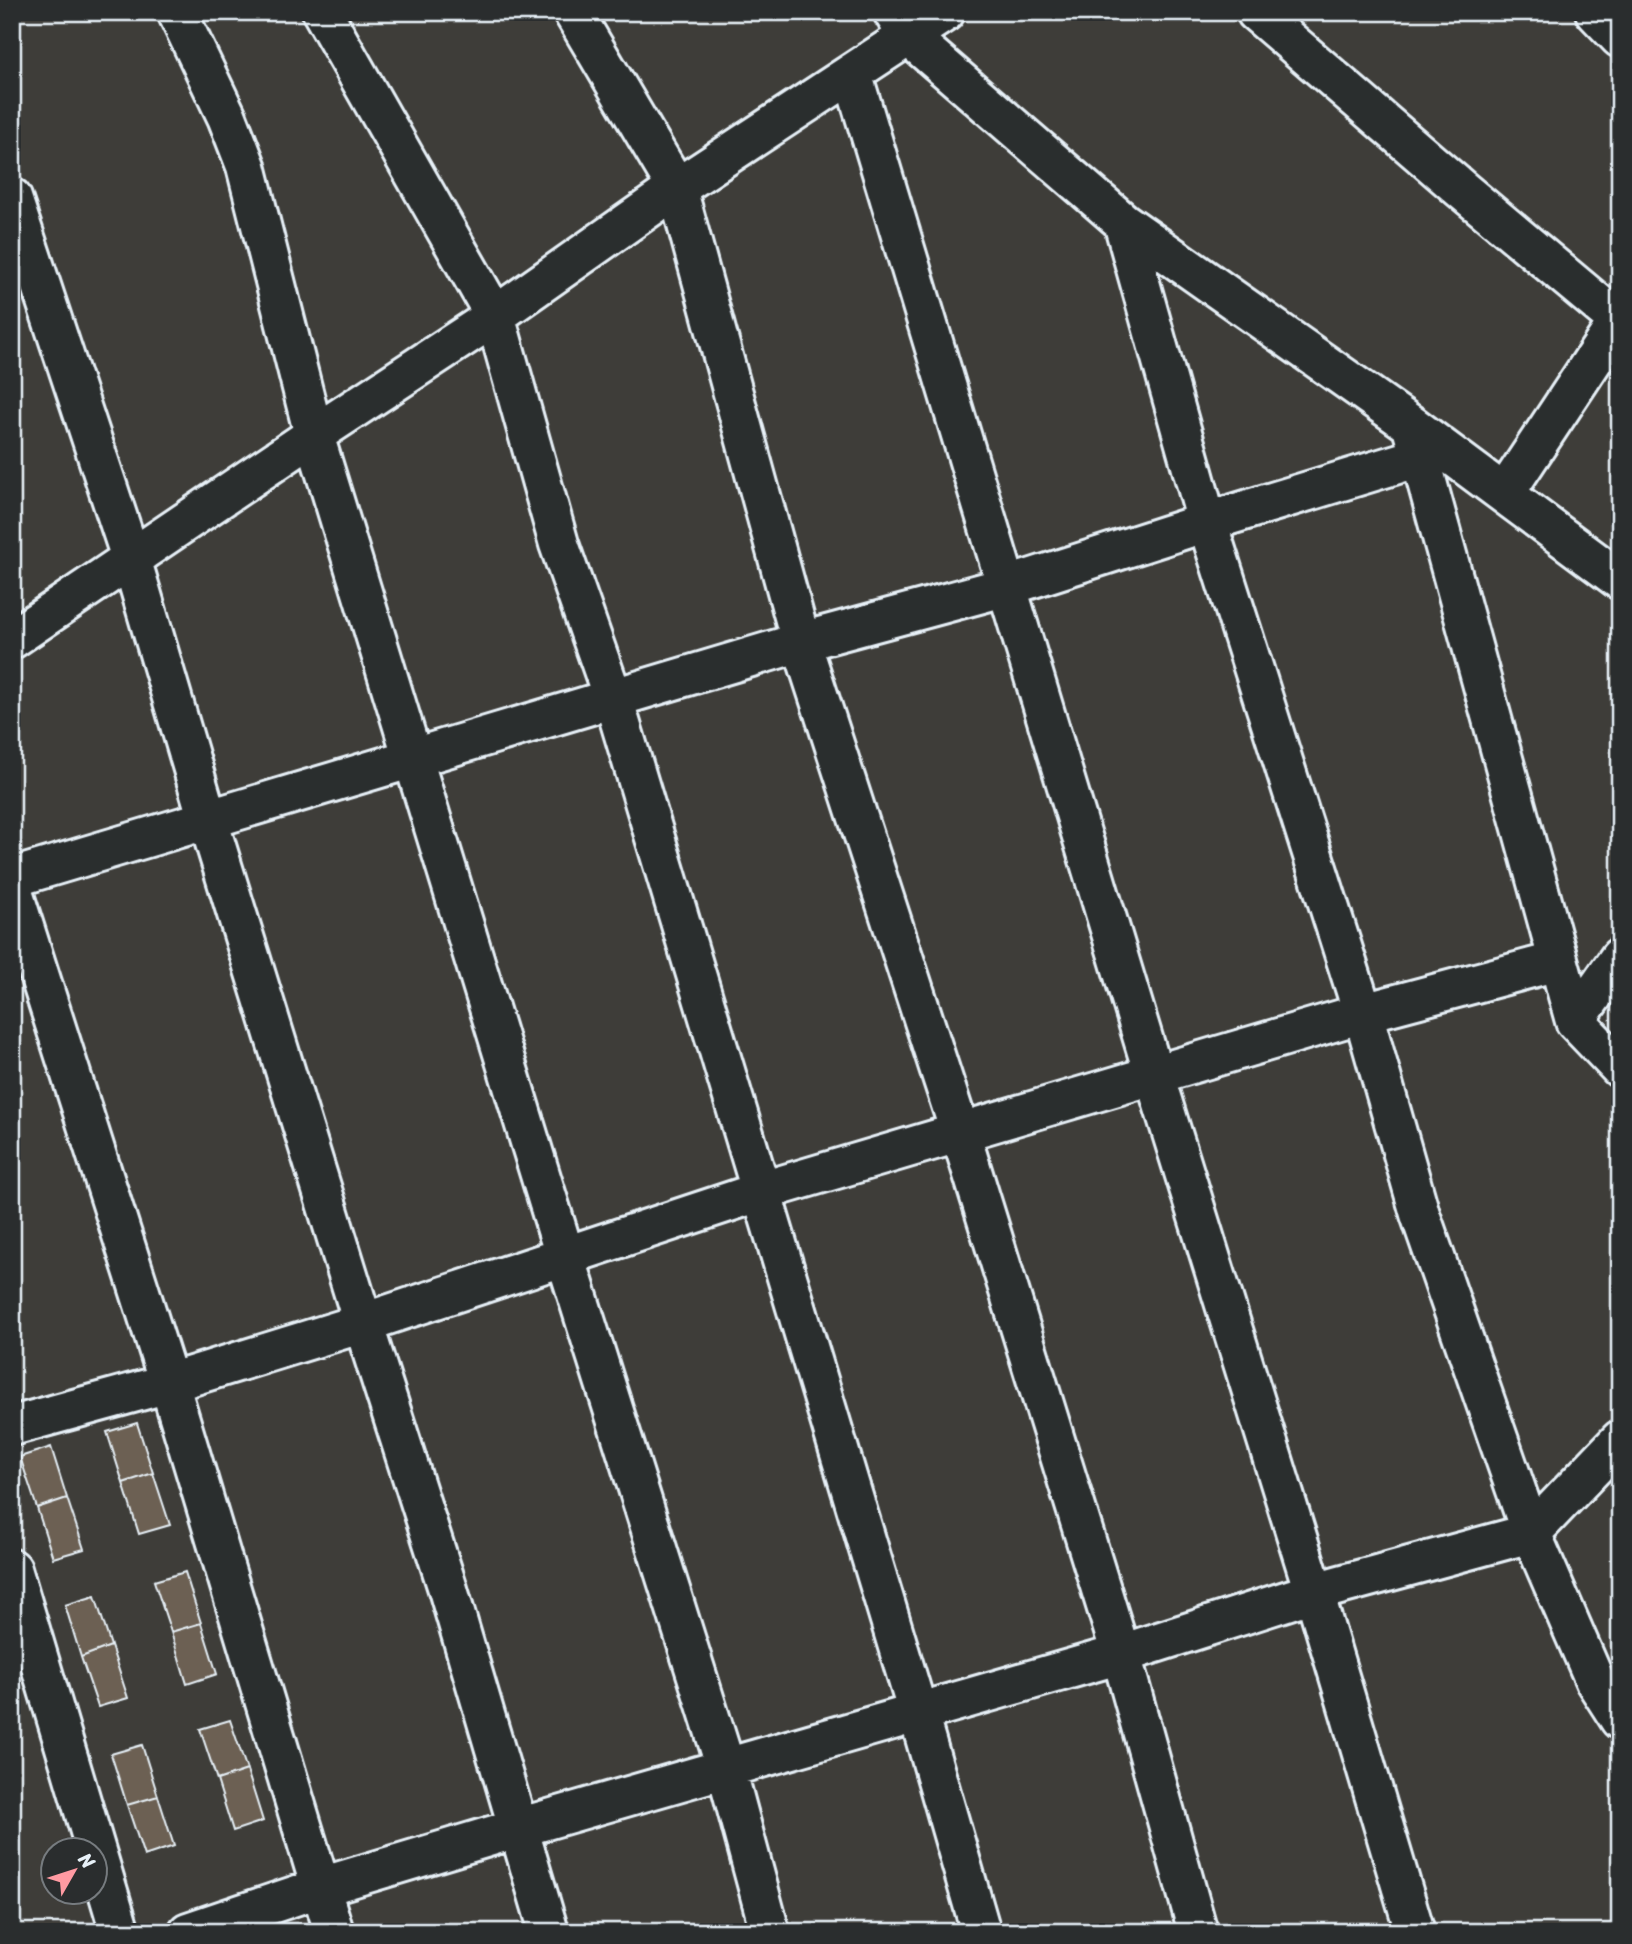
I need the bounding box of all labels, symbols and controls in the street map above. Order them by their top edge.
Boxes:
north arrow [38,1836,108,1906]
text: N [69,1844,104,1877]

